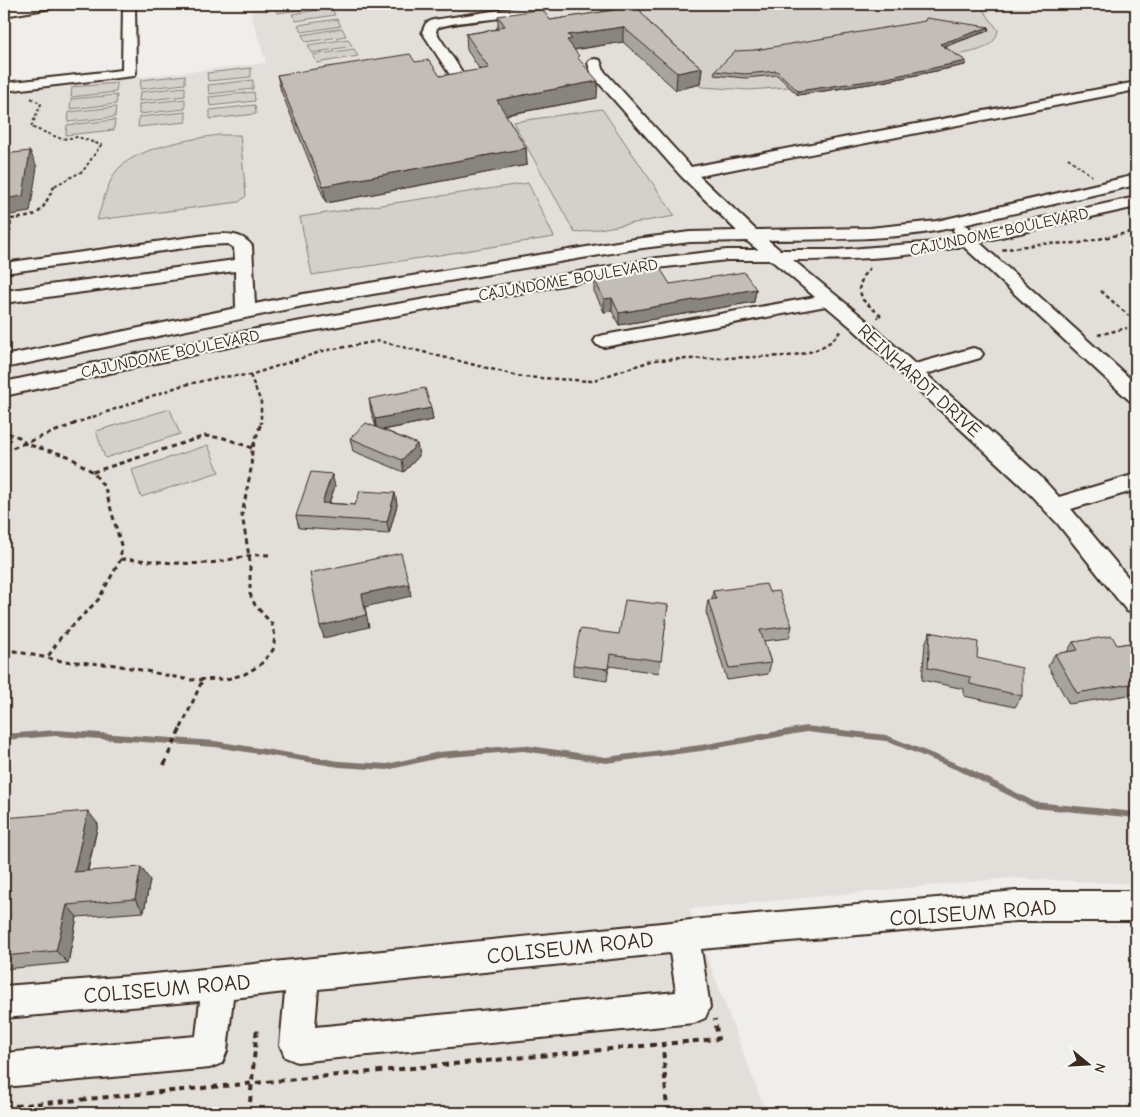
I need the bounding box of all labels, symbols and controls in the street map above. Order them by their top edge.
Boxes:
street label: CAJUNDOME BOULEVARD [908,204,1090,260]
street label: CAJUNDOME BOULEVARD [477,255,659,305]
street label: REINHARDT DRIVE [853,320,986,442]
street label: CAJUNDOME BOULEVARD [79,326,261,382]
street label: COLISEUM ROAD [889,894,1058,932]
street label: COLISEUM ROAD [485,926,655,970]
street label: COLISEUM ROAD [83,969,252,1009]
north arrow [1062,1040,1112,1090]
text: N [1090,1061,1109,1075]

